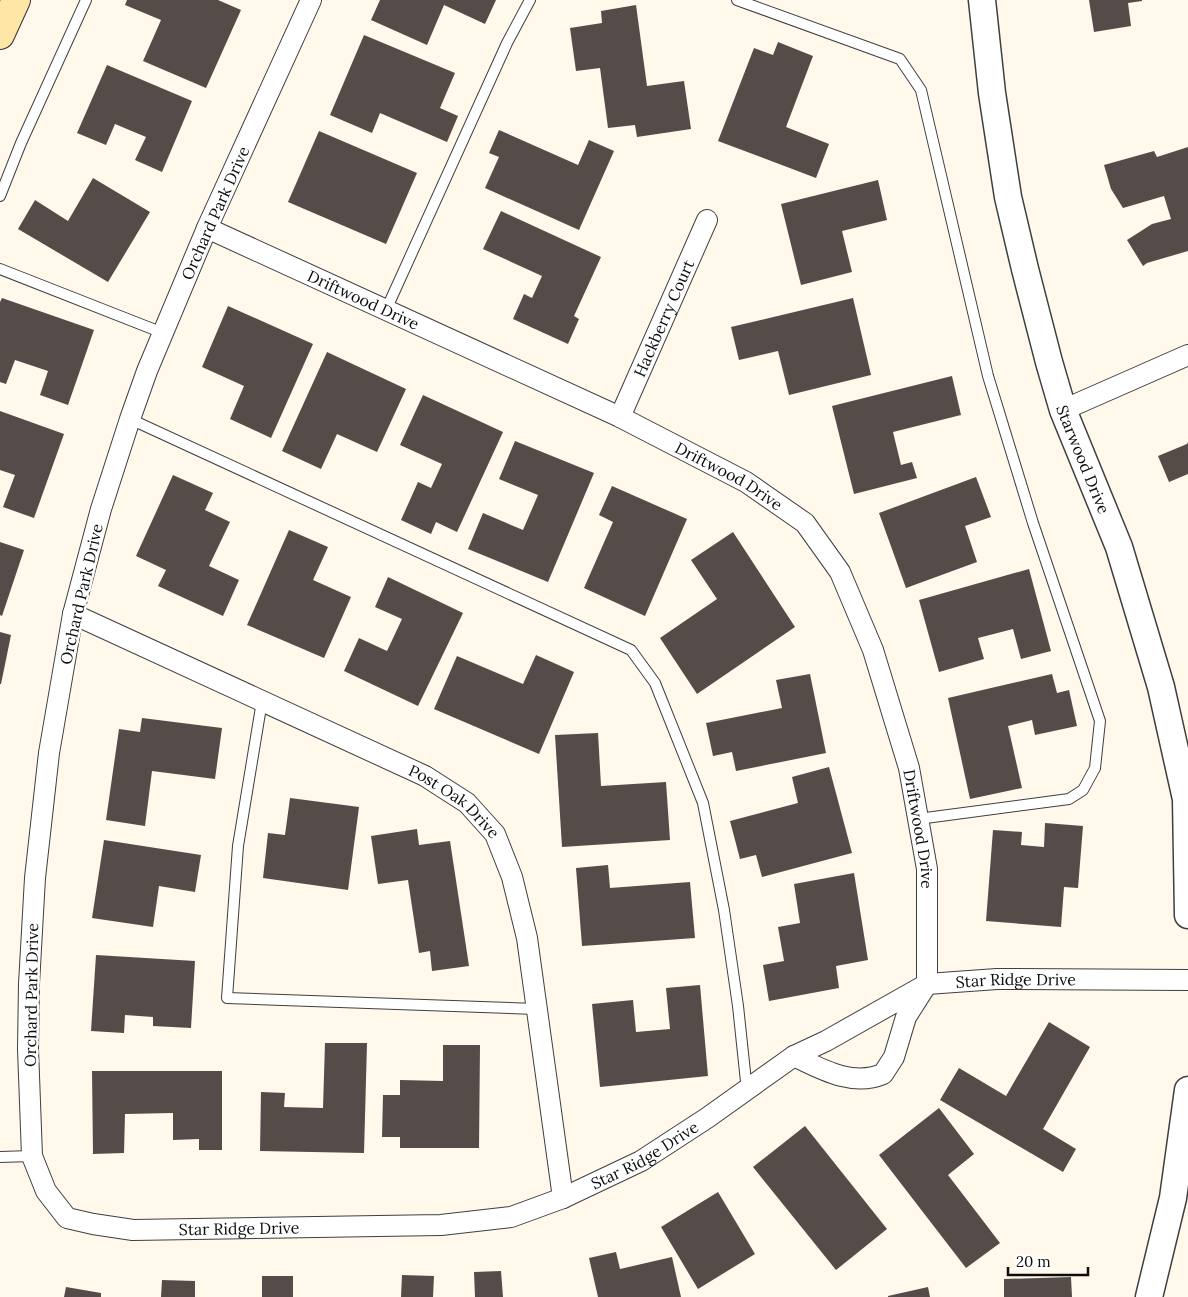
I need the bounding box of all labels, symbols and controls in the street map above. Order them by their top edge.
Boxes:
street label: Orchard Park Drive [177,143,254,283]
street label: Hackberry Court [629,256,699,380]
street label: Driftwood Drive [304,265,423,334]
street label: Starwood Drive [1052,403,1114,517]
street label: Driftwood Drive [672,437,787,515]
street label: Orchard Park Drive [55,521,107,666]
street label: Post Oak Drive [406,760,504,843]
street label: Driftwood Drive [899,768,937,889]
street label: Orchard Park Drive [20,923,42,1067]
street label: Star Ridge Drive [955,969,1076,992]
street label: Star Ridge Drive [588,1116,702,1193]
street label: Star Ridge Drive [179,1217,300,1239]
scale bar [1008,1244,1088,1276]
text: 20 m [1016,1252,1051,1271]

